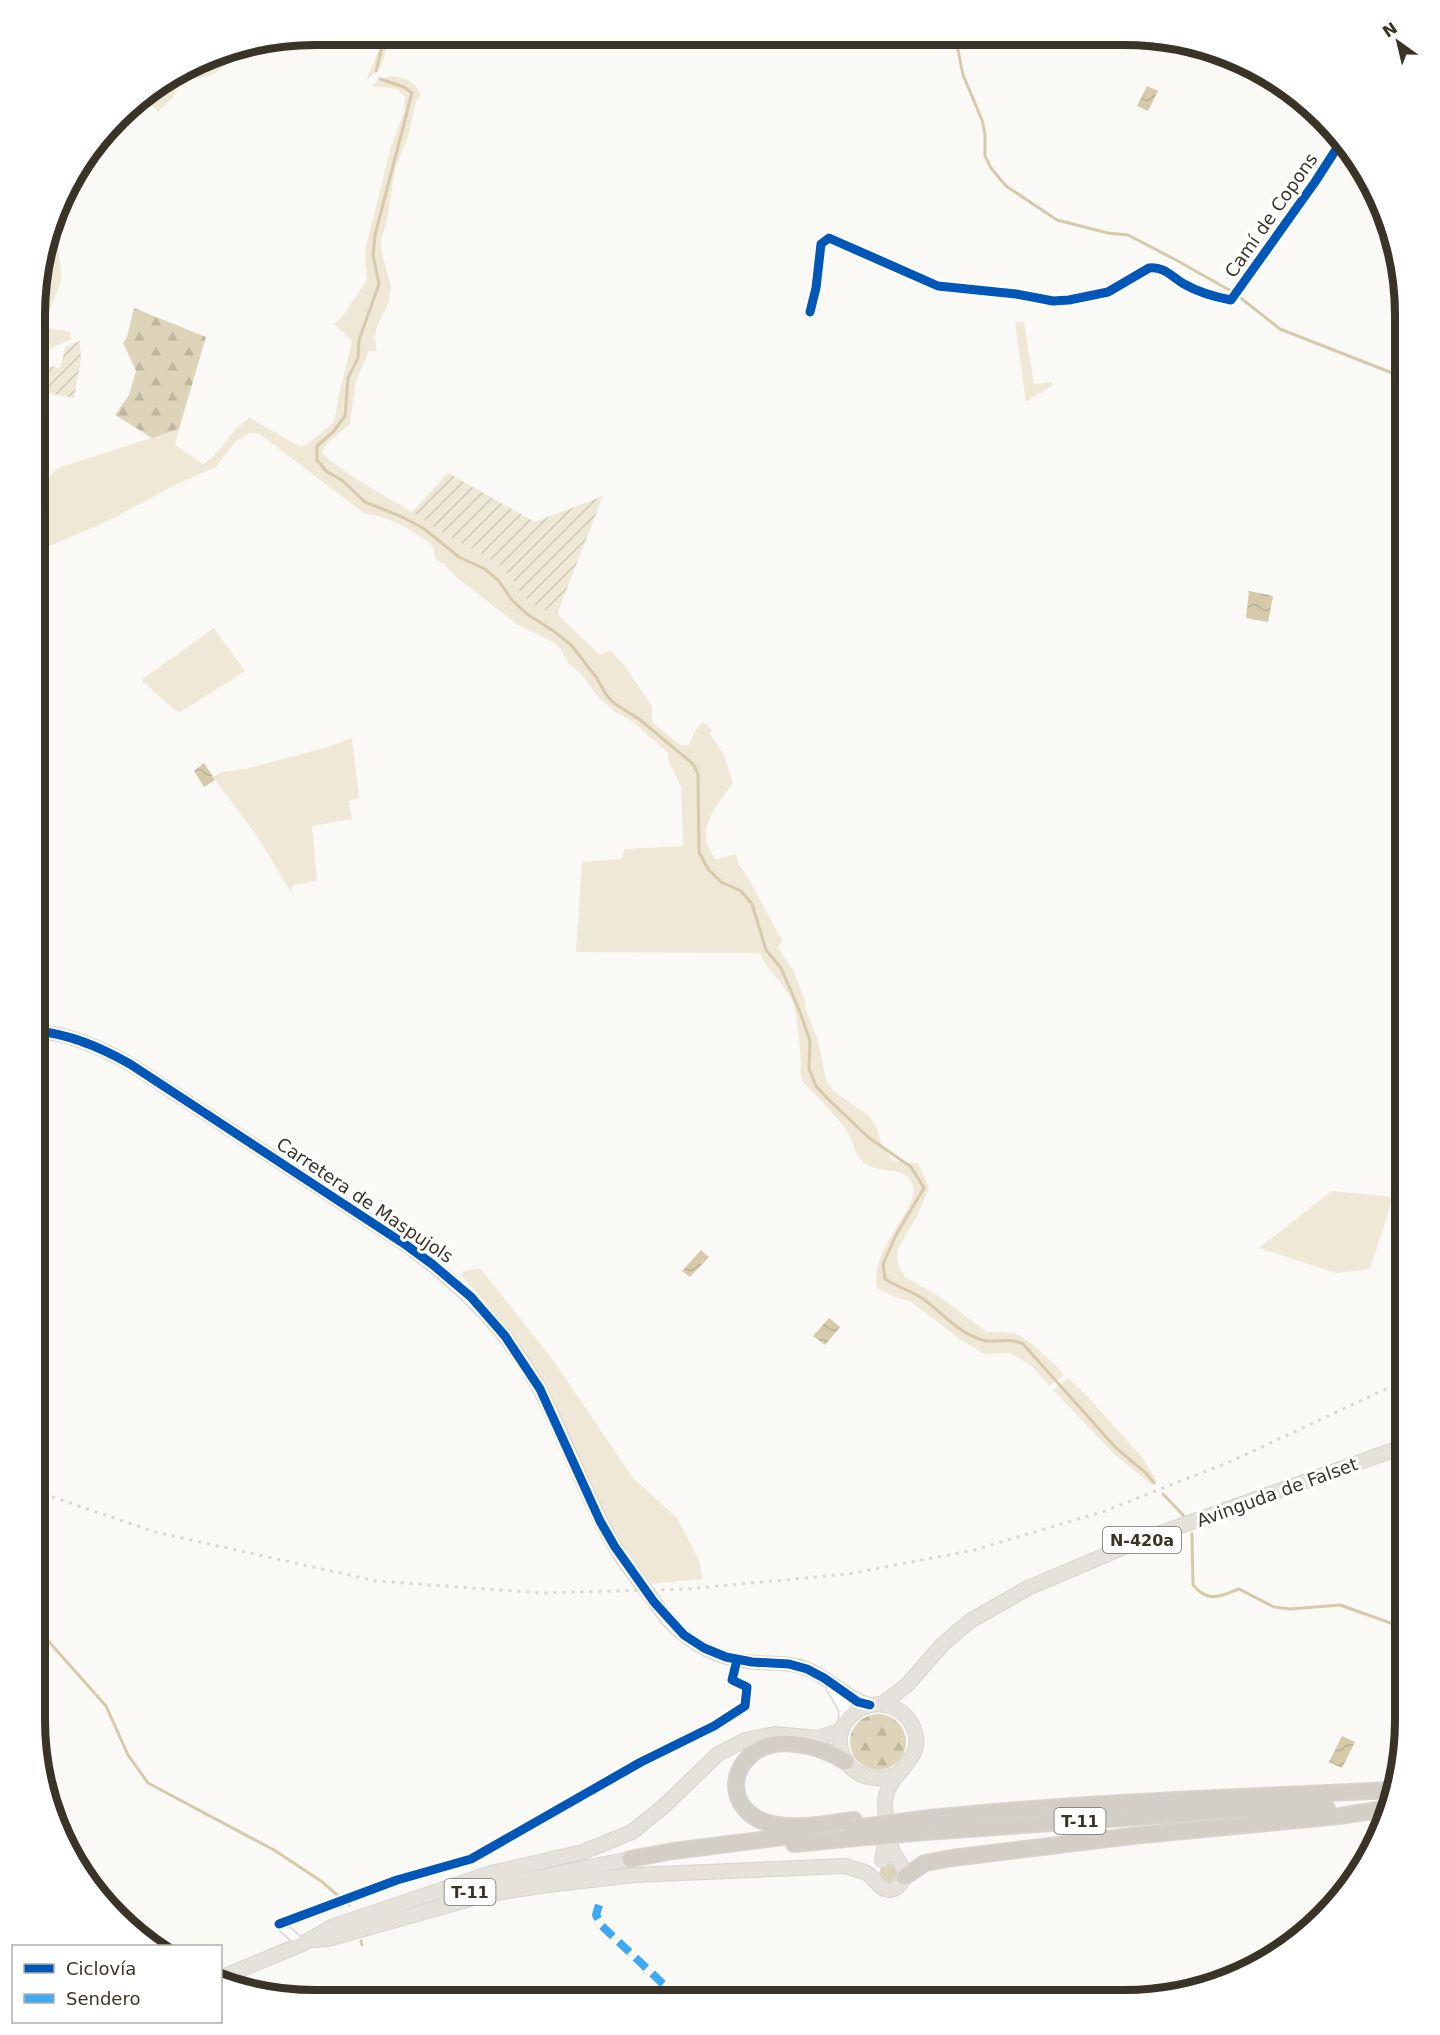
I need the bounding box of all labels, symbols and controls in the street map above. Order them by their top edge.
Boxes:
north arrow [1368,12,1428,72]
text: N [1379,18,1401,42]
street label: Camí de Copons [1220,149,1322,281]
street label: Carretera de Maspujols [273,1133,457,1267]
street label: Avinguda de Falset [1194,1453,1360,1531]
road number: N-420a [1103,1527,1181,1553]
road number: T-11 [1054,1808,1106,1834]
road number: T-11 [444,1879,496,1905]
legend [12,1945,222,2023]
text: Ciclovía [66,1958,136,1979]
text: Sendero [66,1988,140,2009]

